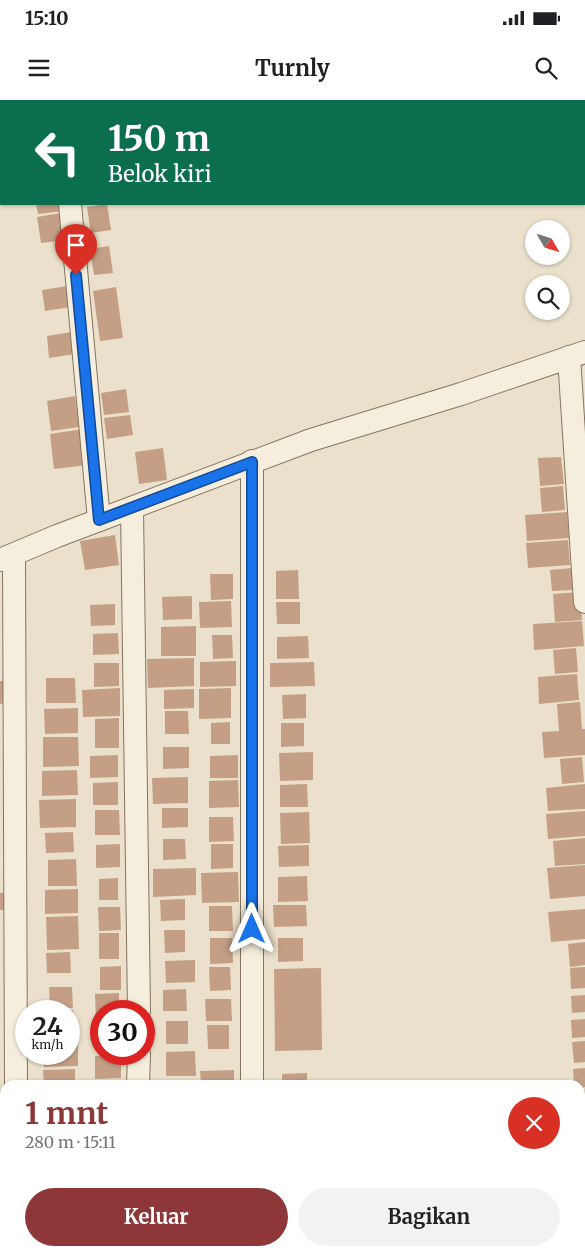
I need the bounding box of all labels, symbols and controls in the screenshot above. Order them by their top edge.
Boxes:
text: 15:10 [25,6,69,30]
icon: menu [25,54,53,82]
text: Turnly [255,54,330,82]
icon: search [532,54,560,82]
text: 150 m [108,117,210,161]
icon: left [25,120,90,185]
text: Belok kiri [108,160,212,188]
north arrow [525,220,570,265]
map controls [525,220,570,320]
pin [55,224,97,275]
icon: arrive [62,231,90,259]
button: search [525,275,570,320]
position arrow [225,902,277,954]
speed limit sign: 30 [90,1000,155,1065]
text: 24 [32,1010,63,1042]
text: km/h [32,1037,63,1052]
text: 1 mnt [25,1094,108,1132]
button: close [508,1097,560,1149]
text: 280 m · 15:11 [25,1132,116,1152]
button: Keluar [25,1188,288,1246]
button: Bagikan [298,1188,560,1246]

